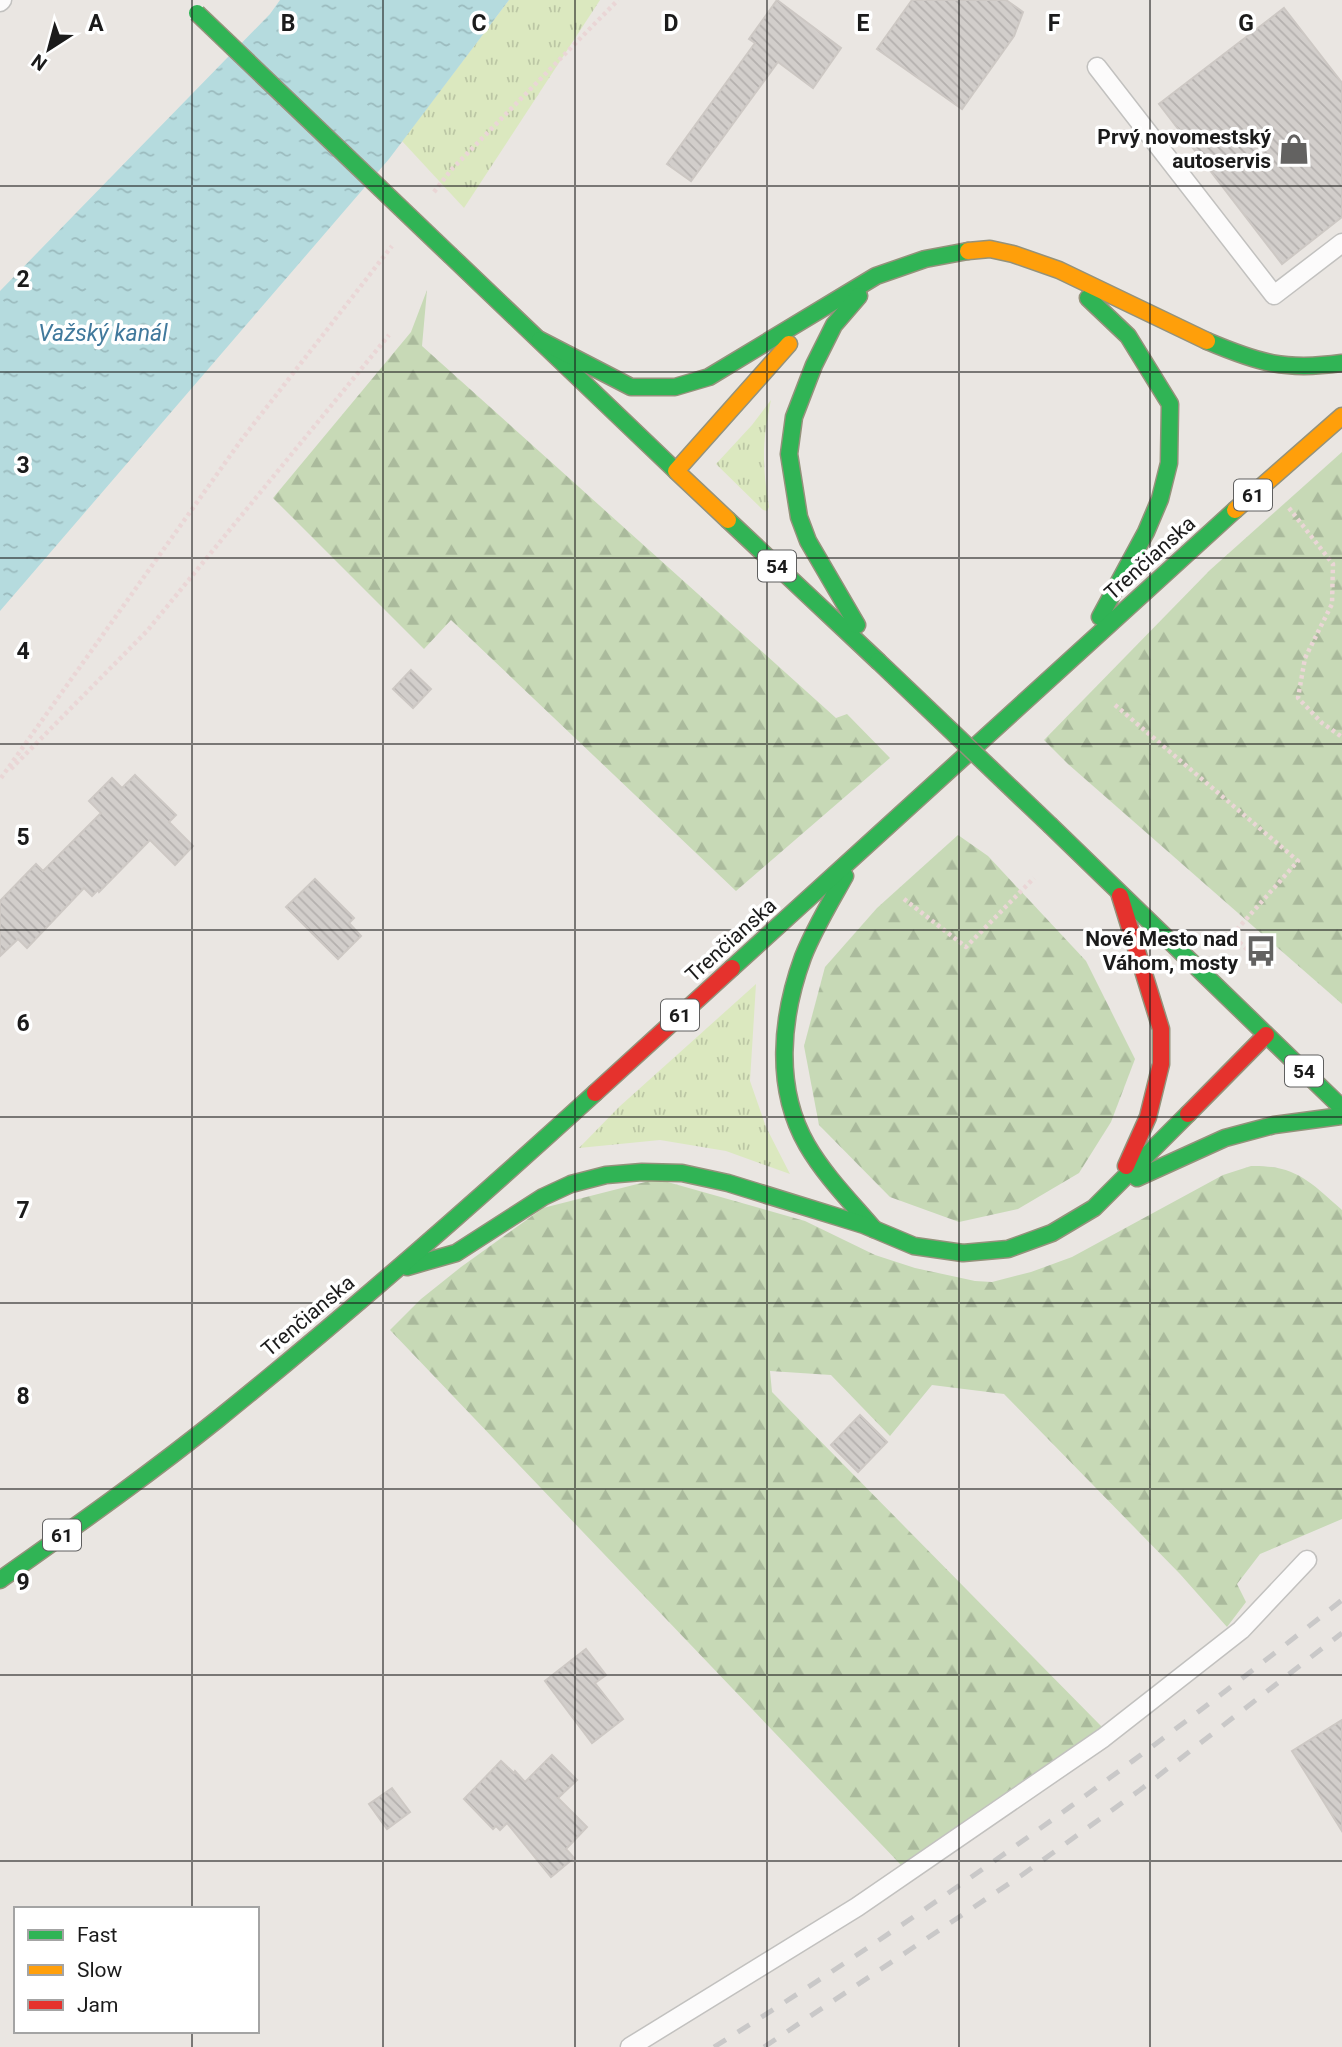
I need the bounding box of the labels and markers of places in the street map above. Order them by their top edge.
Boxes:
place label: Prvý novomestský autoservis [1097,125,1271,173]
shop icon: Prvý novomestský autoservis [1277,132,1311,166]
place label: Nové Mesto nad Váhom, mosty [1085,927,1238,975]
bus stop icon: Nové Mesto nad Váhom, mosty [1244,934,1278,968]

